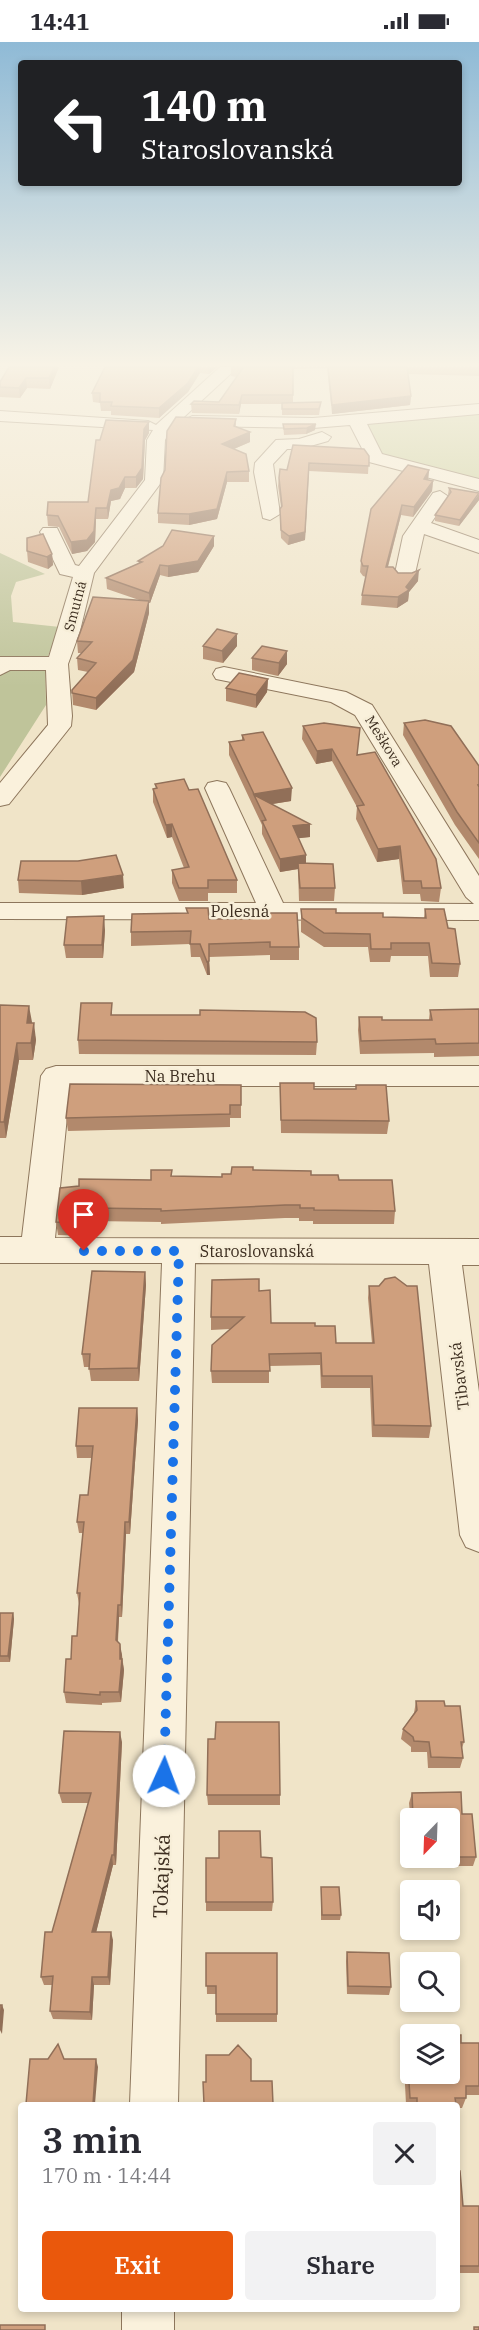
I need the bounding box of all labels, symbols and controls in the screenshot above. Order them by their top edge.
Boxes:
text: 14:41 [30,7,89,36]
text: 140 m [141,78,267,133]
icon: left [42,84,120,162]
text: Staroslovanská [141,131,334,166]
street label: Smutná [60,578,90,633]
street label: Meškova [361,712,407,770]
street label: Polesná [211,901,270,921]
street label: Na Brehu [144,1066,216,1086]
pin [58,1189,109,1251]
icon: arrive [67,1198,100,1231]
street label: Staroslovanská [200,1241,315,1261]
street label: Tibavská [445,1341,473,1411]
position arrow [132,1744,196,1808]
north arrow [400,1808,460,1868]
map controls [400,1808,460,2084]
street label: Tokajská [146,1833,176,1919]
button: sound [400,1880,460,1940]
button: search [400,1952,460,2012]
button: layers [400,2024,460,2084]
text: 3 min [42,2116,142,2163]
button: close [373,2122,436,2185]
text: 170 m · 14:44 [42,2162,171,2189]
button: Exit [42,2231,233,2300]
button: Share [245,2231,436,2300]

